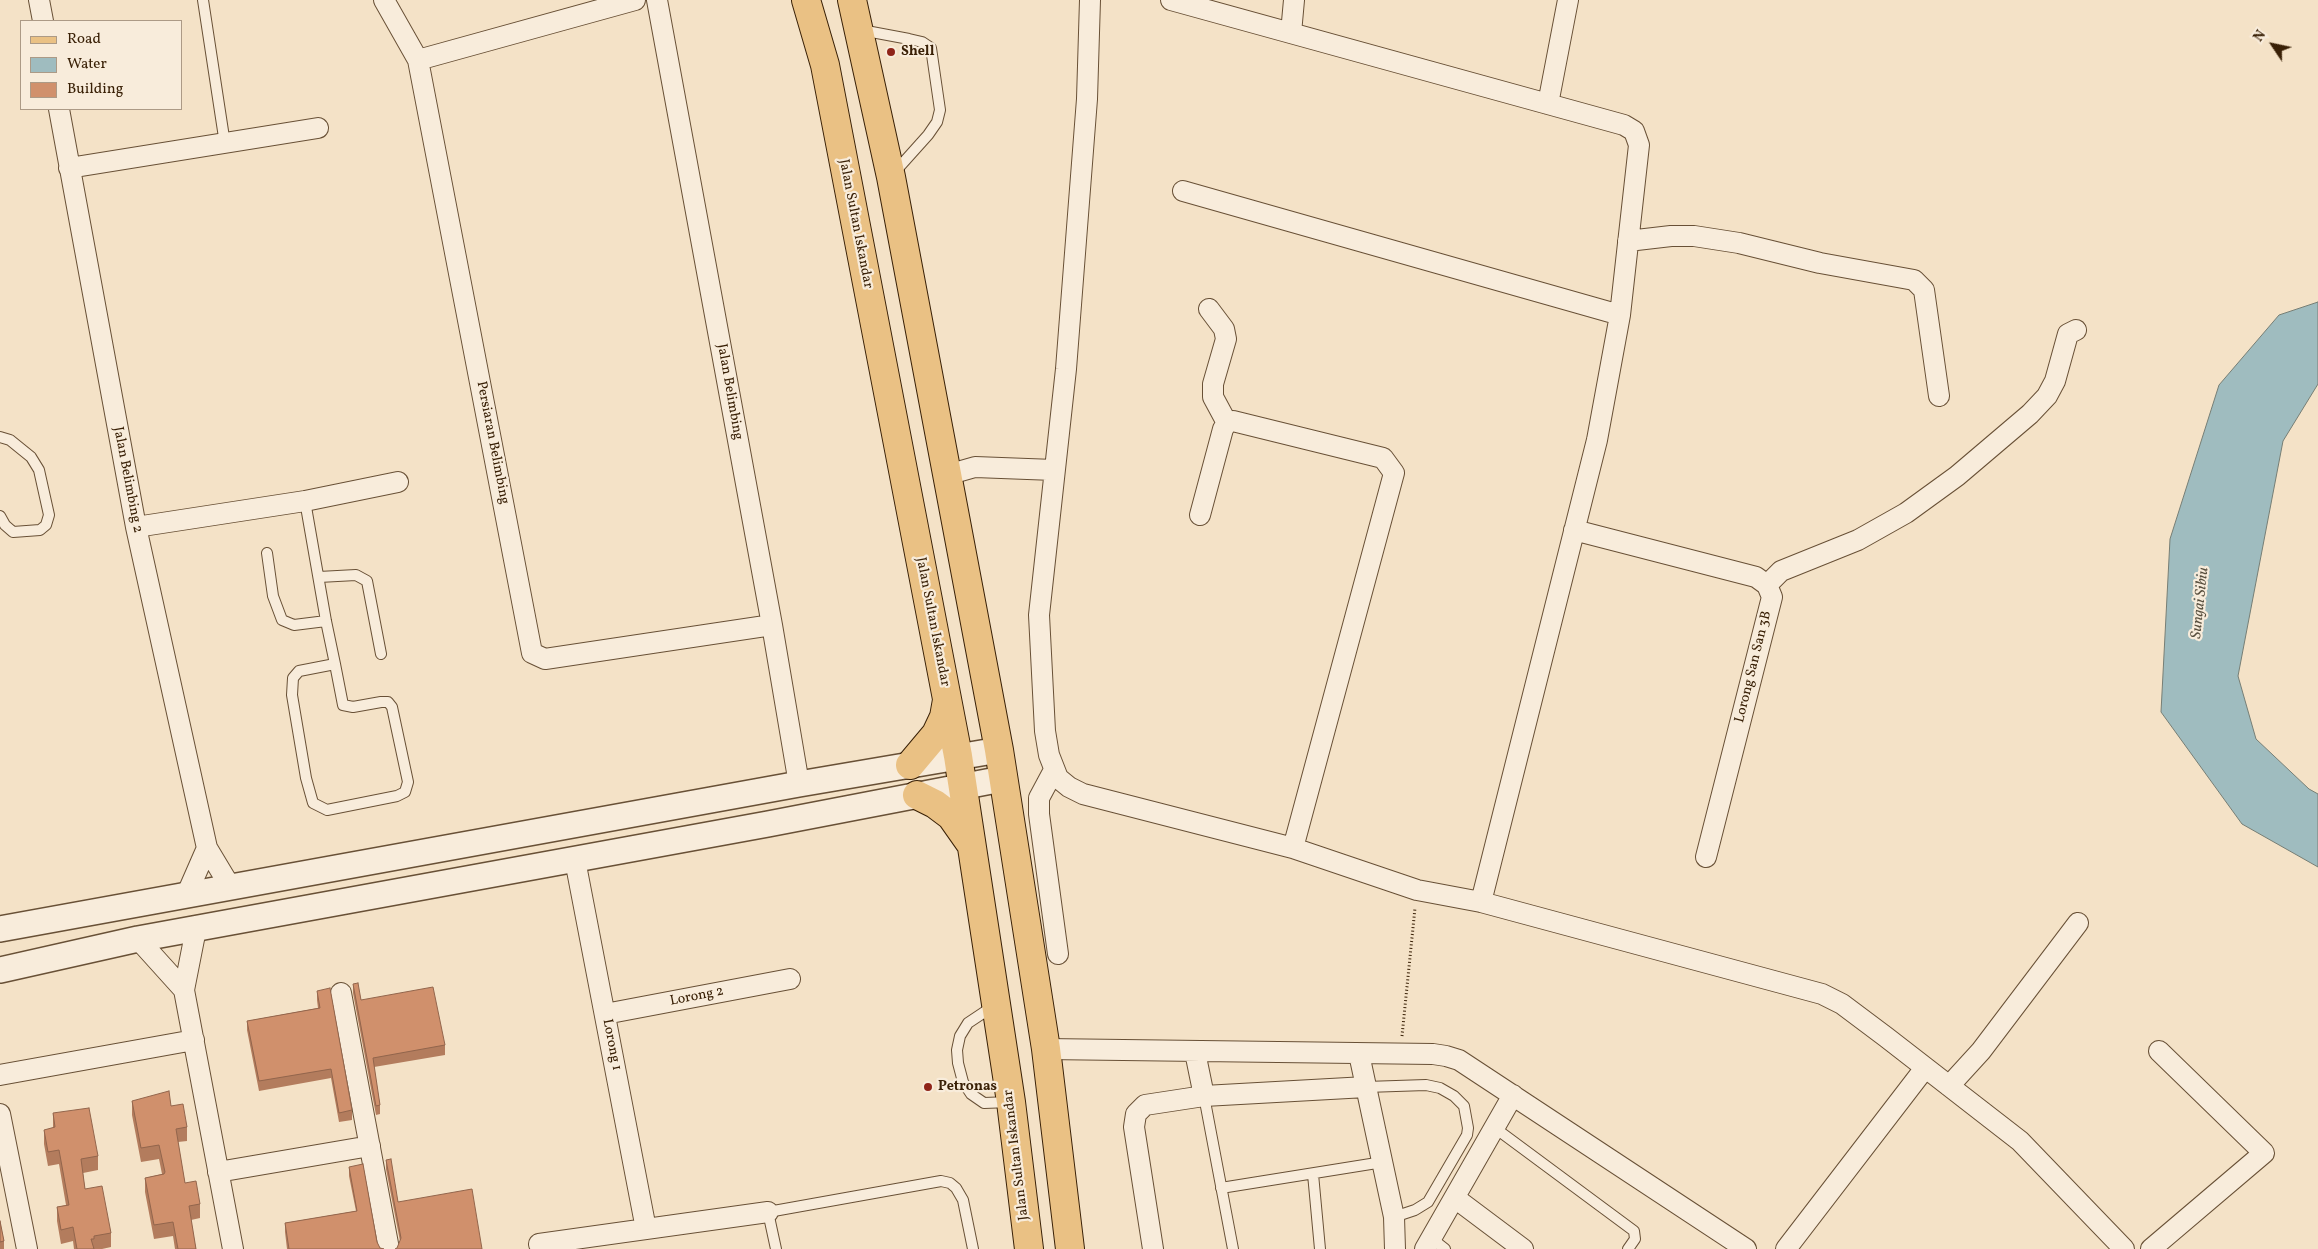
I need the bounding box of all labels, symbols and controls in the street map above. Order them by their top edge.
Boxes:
legend [20,20,182,110]
north arrow [2248,20,2298,70]
text: N [2249,27,2271,46]
text: Road [67,29,101,50]
place label: Shell [901,44,934,60]
marker: Shell [885,46,897,58]
text: Water [67,54,107,75]
text: Building [67,79,123,100]
street label: Jalan Sultan Iskandar [834,158,876,290]
street label: Jalan Belimbing [712,343,746,441]
street label: Persiaran Belimbing [472,380,512,506]
street label: Jalan Belimbing 2 [108,426,146,534]
street label: Jalan Sultan Iskandar [911,556,953,688]
water label: Sungai Sibiu [2188,566,2214,640]
street label: Lorong San San 3B [1732,609,1776,725]
street label: Lorong 2 [669,984,725,1010]
street label: Lorong 1 [598,1018,624,1072]
place label: Petronas [938,1079,997,1095]
marker: Petronas [922,1081,934,1093]
street label: Jalan Sultan Iskandar [1001,1089,1033,1221]

